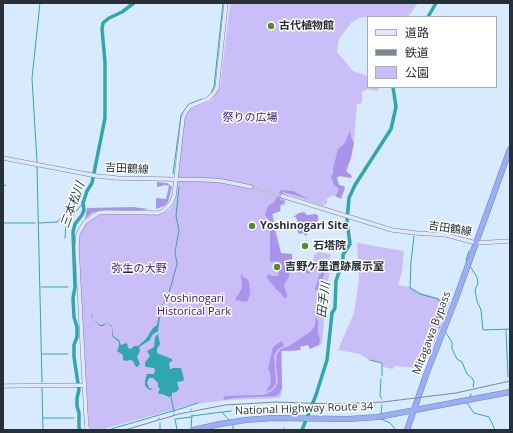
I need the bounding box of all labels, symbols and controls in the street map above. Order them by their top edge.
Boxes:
legend [367,16,497,88]
place label: 古代植物館 [279,19,334,33]
marker: 古代植物館 [266,21,276,31]
text: 道路 [405,24,429,41]
text: 鉄道 [405,44,429,61]
text: 公園 [405,64,429,81]
park label: 祭りの広場 [223,111,277,125]
street label: 吉田鶴線 [105,161,149,177]
water label: 三本松川 [58,180,88,230]
place label: Yoshinogari Site [260,219,349,233]
street label: 吉田鶴線 [427,219,473,239]
marker: Yoshinogari Site [247,221,257,231]
place label: 石塔院 [313,239,346,253]
marker: 石塔院 [300,241,310,251]
place label: 吉野ケ里遺跡展示室 [285,260,384,274]
park label: 弥生の大野 [112,262,166,276]
marker: 吉野ケ里遺跡展示室 [272,262,282,272]
water label: 田手川 [315,281,333,319]
street label: Mitagawa Bypass [410,289,454,377]
park label: Yoshinogari Historical Park [157,292,231,318]
street label: National Highway Route 34 [235,400,373,418]

